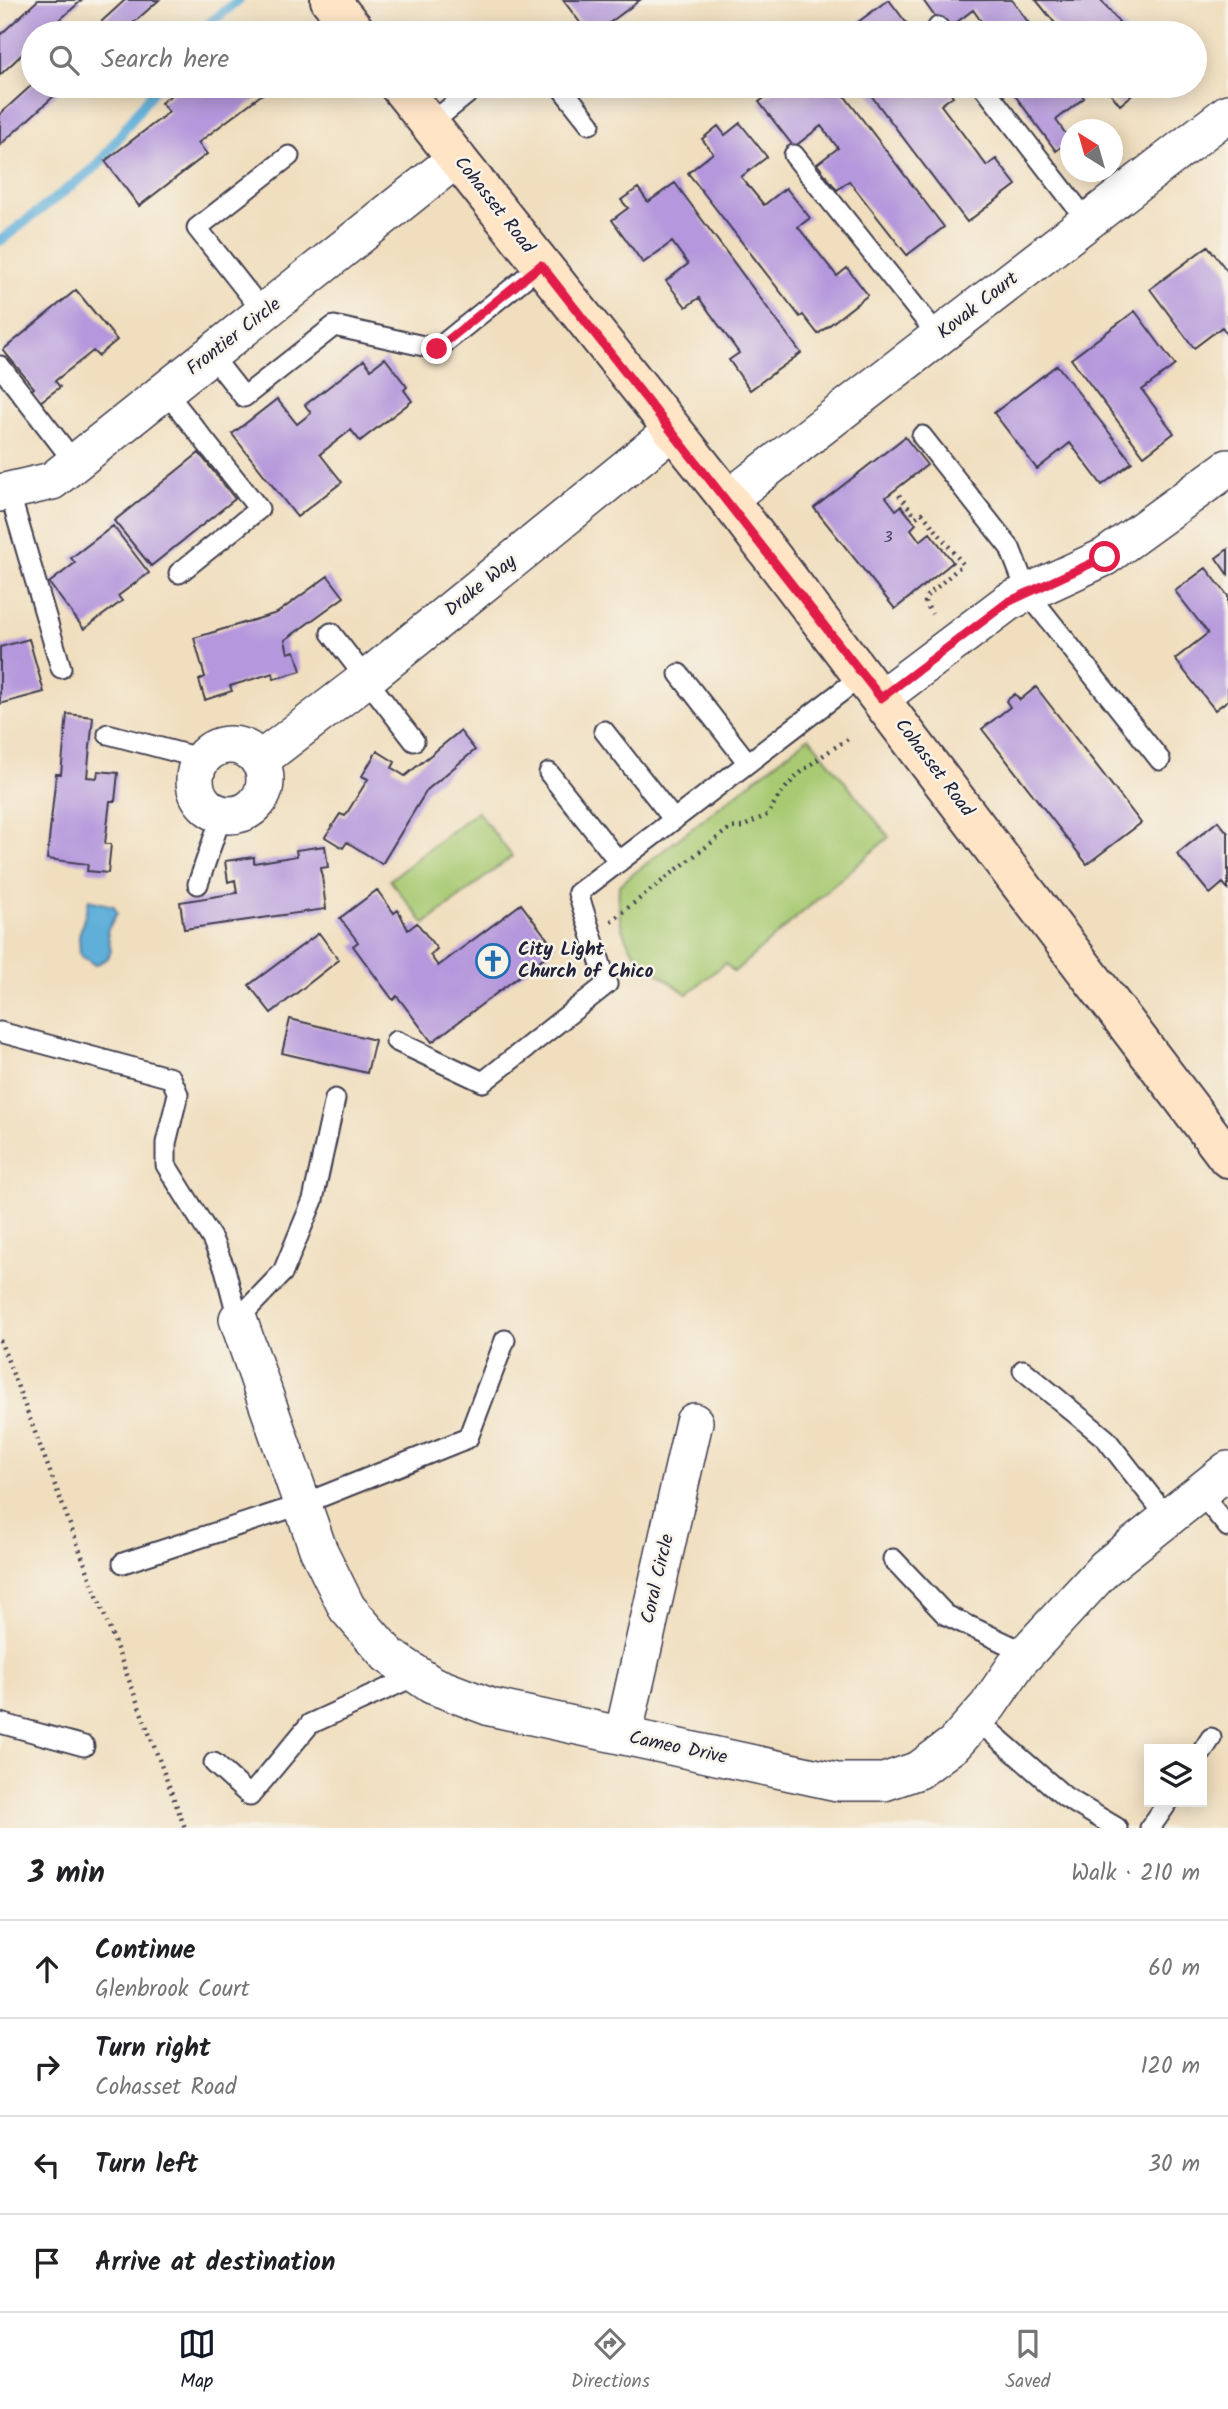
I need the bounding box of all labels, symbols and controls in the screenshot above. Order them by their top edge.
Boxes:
search box [21,21,1207,98]
text: Search here [101,39,229,81]
icon: search [45,41,83,79]
north arrow [1060,119,1123,182]
street label: Cohasset Road [446,150,542,261]
street label: Kovak Court [931,264,1026,347]
street label: Frontier Circle [180,290,288,384]
route end [421,333,452,364]
house number: 3 [883,525,893,550]
route start [1089,541,1120,572]
street label: Drake Way [438,547,524,624]
street label: Cohasset Road [887,712,981,824]
place label: City Light Church of Chico [518,935,654,987]
church icon: City Light Church of Chico [474,942,512,980]
street label: Coral Circle [633,1531,683,1627]
street label: Cameo Drive [626,1723,730,1773]
map controls [1144,1744,1207,1807]
button: layers [1144,1744,1207,1807]
text: 3 min [28,1850,105,1898]
text: Walk · 210 m [1071,1856,1200,1892]
text: Continue [95,1930,196,1972]
icon: ahead [28,1950,66,1988]
text: 60 m [1148,1951,1200,1987]
text: Glenbrook Court [95,1972,250,2008]
text: Turn right [95,2028,211,2070]
icon: right [28,2048,66,2086]
text: 120 m [1140,2049,1200,2085]
text: Cohasset Road [95,2070,237,2106]
text: Turn left [95,2144,198,2186]
icon: left [28,2146,66,2184]
text: 30 m [1148,2147,1200,2183]
text: Arrive at destination [95,2242,335,2284]
icon: arrive [28,2244,66,2282]
tab: Map [178,2325,216,2397]
tab: Directions [571,2325,650,2397]
tab: Saved [1005,2325,1050,2397]

